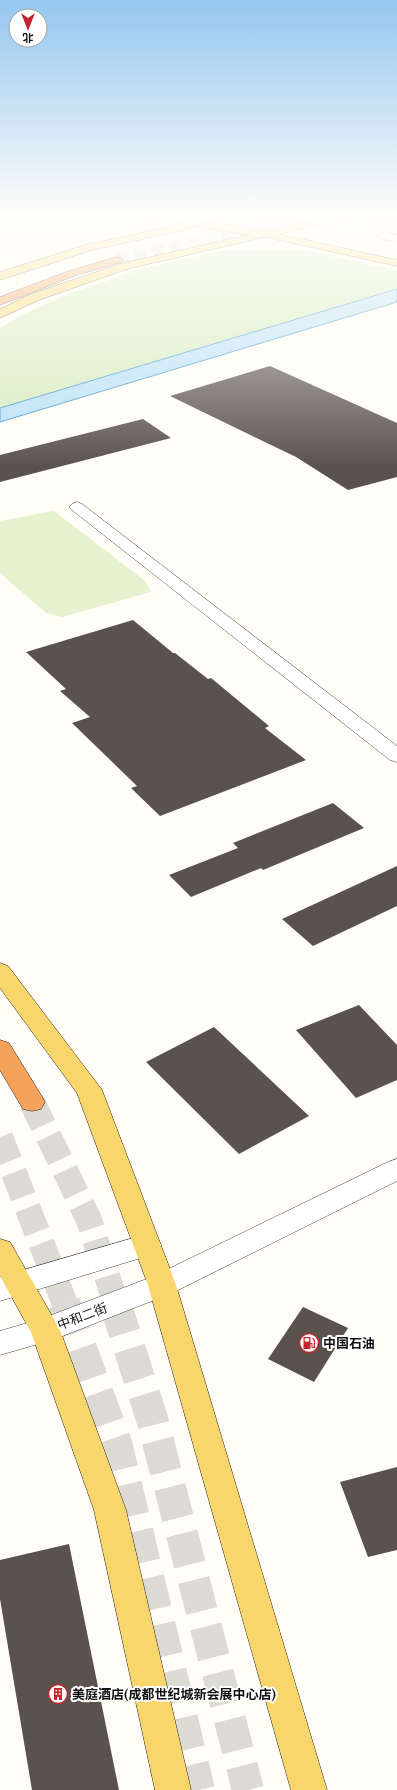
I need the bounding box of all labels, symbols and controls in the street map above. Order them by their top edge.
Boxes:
north arrow [8,8,48,48]
text: 北 [23,31,34,45]
street label: 中和二街 [55,1299,110,1334]
fuel station icon: 中国石油 [298,1332,320,1354]
place label: 中国石油 [323,1335,375,1352]
building icon: 美庭酒店(成都世纪城新会展中心店) [47,1683,69,1705]
place label: 美庭酒店(成都世纪城新会展中心店) [72,1686,276,1703]

